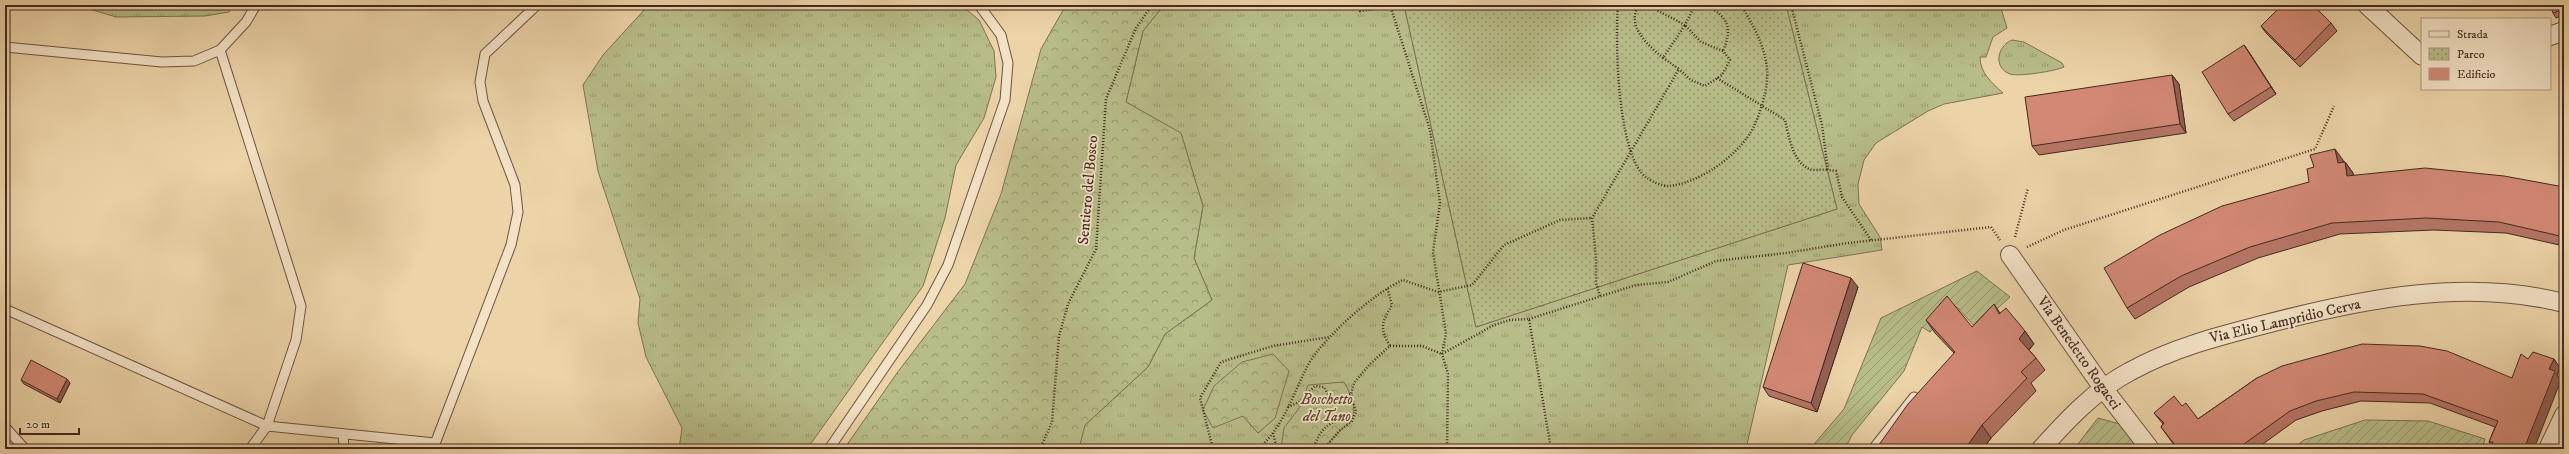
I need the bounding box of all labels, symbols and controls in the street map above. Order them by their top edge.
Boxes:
legend [2421,18,2551,90]
text: Strada [2457,27,2489,42]
text: Parco [2457,47,2485,62]
text: Edificio [2457,67,2496,82]
street label: Sentiero del Bosco [1074,134,1102,246]
street label: Via Benedetto Rogacci [2032,292,2125,413]
street label: Via Elio Lampridio Cerva [2207,294,2363,348]
park label: Boschetto del Tano [1300,390,1353,426]
scale bar [20,410,79,436]
text: 20 m [26,417,50,432]

